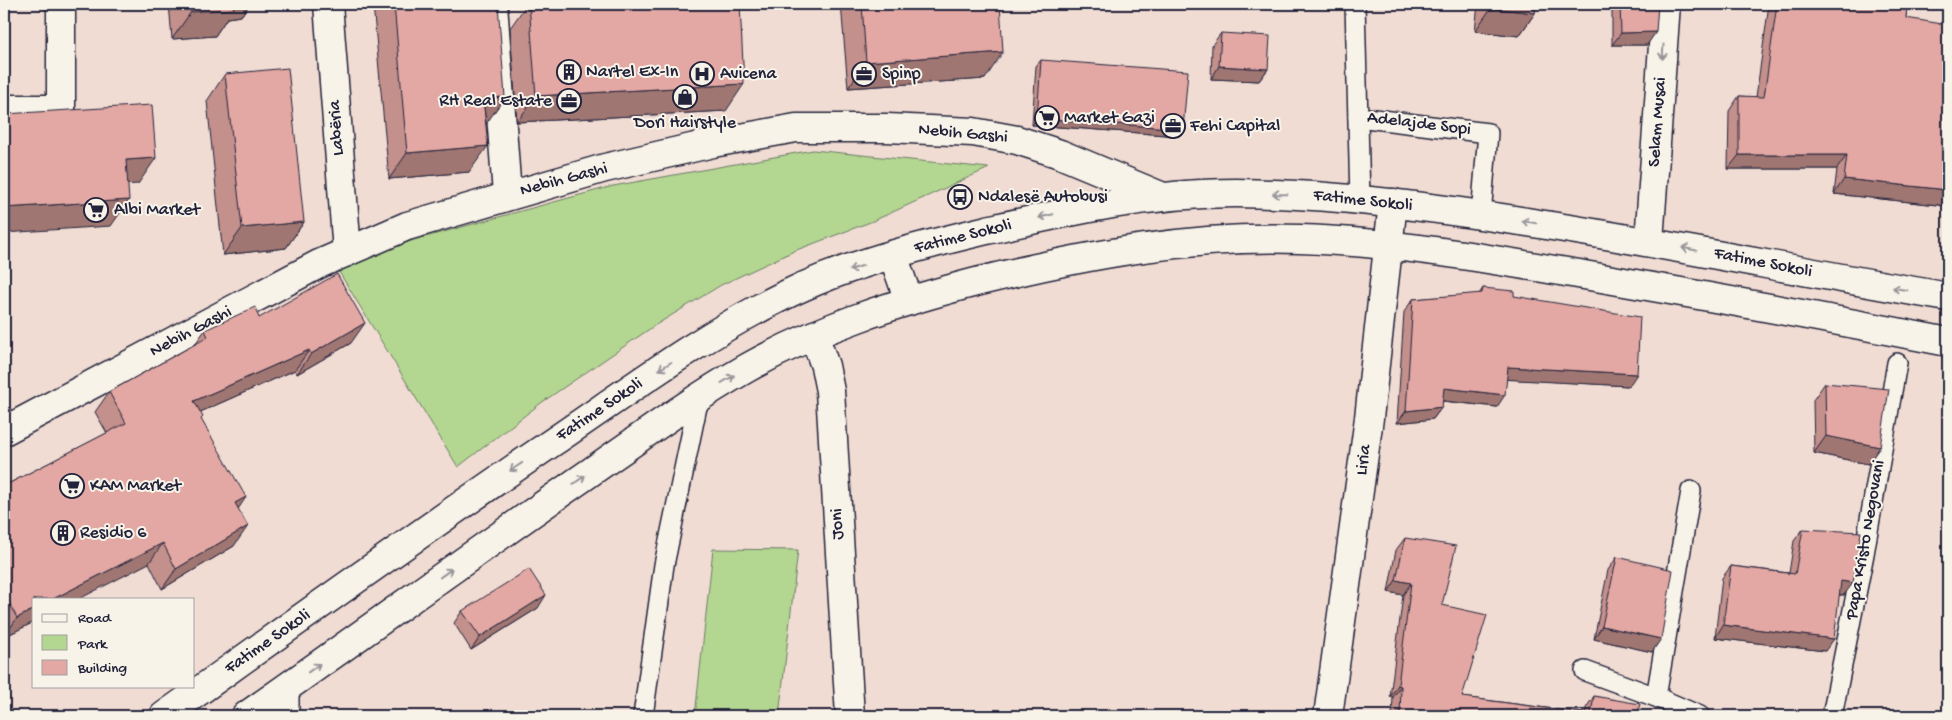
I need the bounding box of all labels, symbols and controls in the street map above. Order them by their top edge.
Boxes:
one-way arrow [1658,44,1667,60]
building icon: Nartel Ex-In [556,59,582,85]
hospital icon: Avicena [689,61,715,87]
office icon: Spinp [851,61,877,87]
place label: Nartel Ex-In [586,62,679,83]
place label: Avicena [720,64,777,85]
place label: Spinp [882,64,921,85]
street label: Selam Musai [1644,76,1672,168]
shop icon: Dori Hairstyle [672,84,698,110]
office icon: RH Real Estate [556,88,582,114]
place label: RH Real Estate [439,91,553,112]
street label: Labëria [325,99,349,156]
supermarket icon: Market Gazi [1034,105,1060,131]
street label: Adelajde Sopi [1366,107,1472,141]
place label: Market Gazi [1064,108,1155,129]
place label: Dori Hairstyle [633,113,737,134]
office icon: Fehi Capital [1160,113,1186,139]
place label: Fehi Capital [1189,116,1280,137]
street label: Nebih Gashi [917,120,1009,148]
street label: Nebih Gashi [518,158,610,202]
bus stop icon: Ndalesë Autobusi [947,184,973,210]
street label: Fatime Sokoli [1311,185,1414,217]
place label: Ndalesë Autobusi [978,187,1108,208]
one-way arrow [1273,190,1289,199]
supermarket icon: Albi Market [83,197,109,223]
place label: Albi Market [114,200,201,221]
one-way arrow [1039,212,1055,221]
street label: Fatime Sokoli [911,215,1014,259]
one-way arrow [1521,217,1537,227]
one-way arrow [1681,243,1697,253]
street label: Fatime Sokoli [1711,243,1814,283]
one-way arrow [848,263,864,273]
one-way arrow [1893,283,1909,293]
street label: Nebih Gashi [146,302,236,362]
one-way arrow [659,361,673,371]
street label: Fatime Sokoli [552,373,647,447]
one-way arrow [721,374,735,384]
street label: Liria [1352,442,1376,477]
street label: Papa Kristo Negovani [1841,458,1890,622]
one-way arrow [510,462,524,472]
supermarket icon: KAM Market [59,473,85,499]
one-way arrow [572,475,586,485]
place label: KAM Market [90,476,182,497]
street label: Joni [827,508,849,540]
building icon: Residio 6 [50,520,76,546]
place label: Residio 6 [80,523,147,544]
one-way arrow [439,568,452,579]
legend [32,598,195,688]
street label: Fatime Sokoli [220,605,315,680]
text: Road [78,610,112,628]
text: Park [77,636,108,654]
text: Building [77,660,127,678]
one-way arrow [307,663,321,673]

